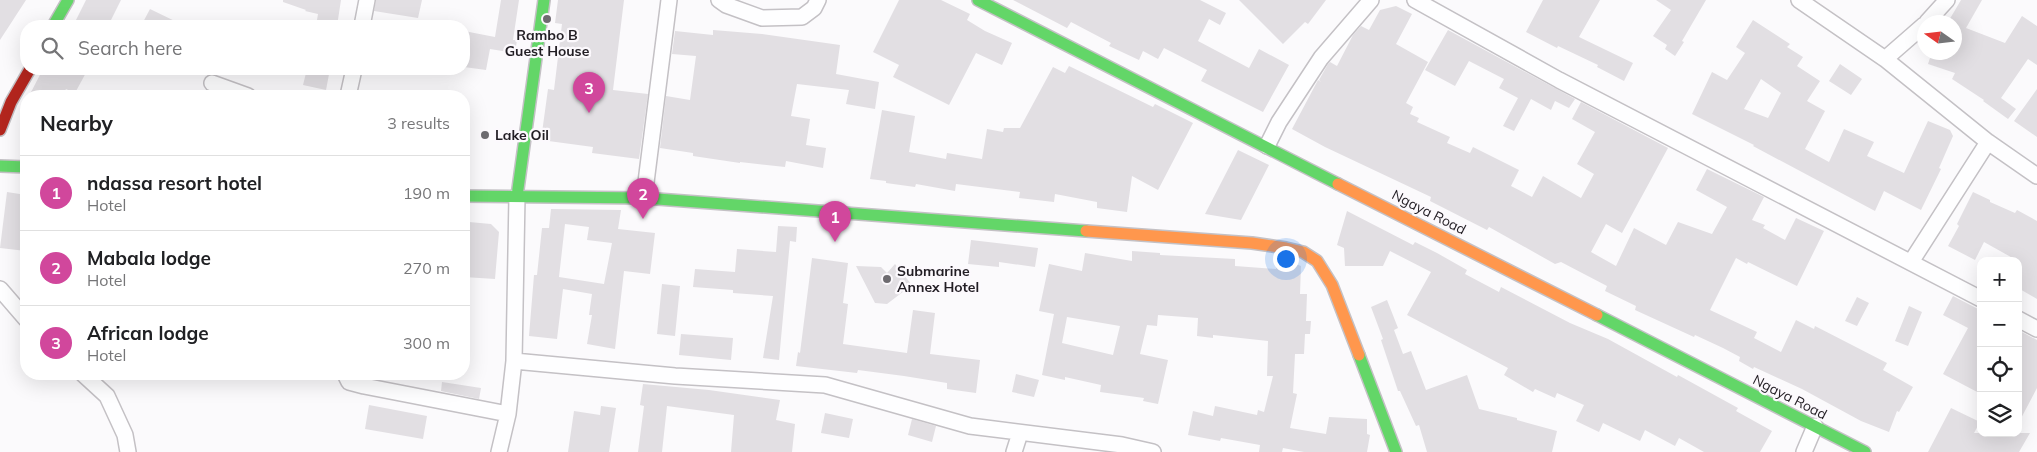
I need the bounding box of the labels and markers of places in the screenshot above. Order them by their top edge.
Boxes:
marker: Rambo B Guest House [541,13,553,25]
place label: Rambo B Guest House [505,26,590,60]
pin: 3 [573,72,605,113]
place label: Lake Oil [495,126,549,144]
marker: Lake Oil [479,129,491,141]
pin: 2 [627,178,659,219]
pin: 1 [819,201,851,242]
place label: Submarine Annex Hotel [897,262,979,296]
marker: Submarine Annex Hotel [881,273,893,285]

